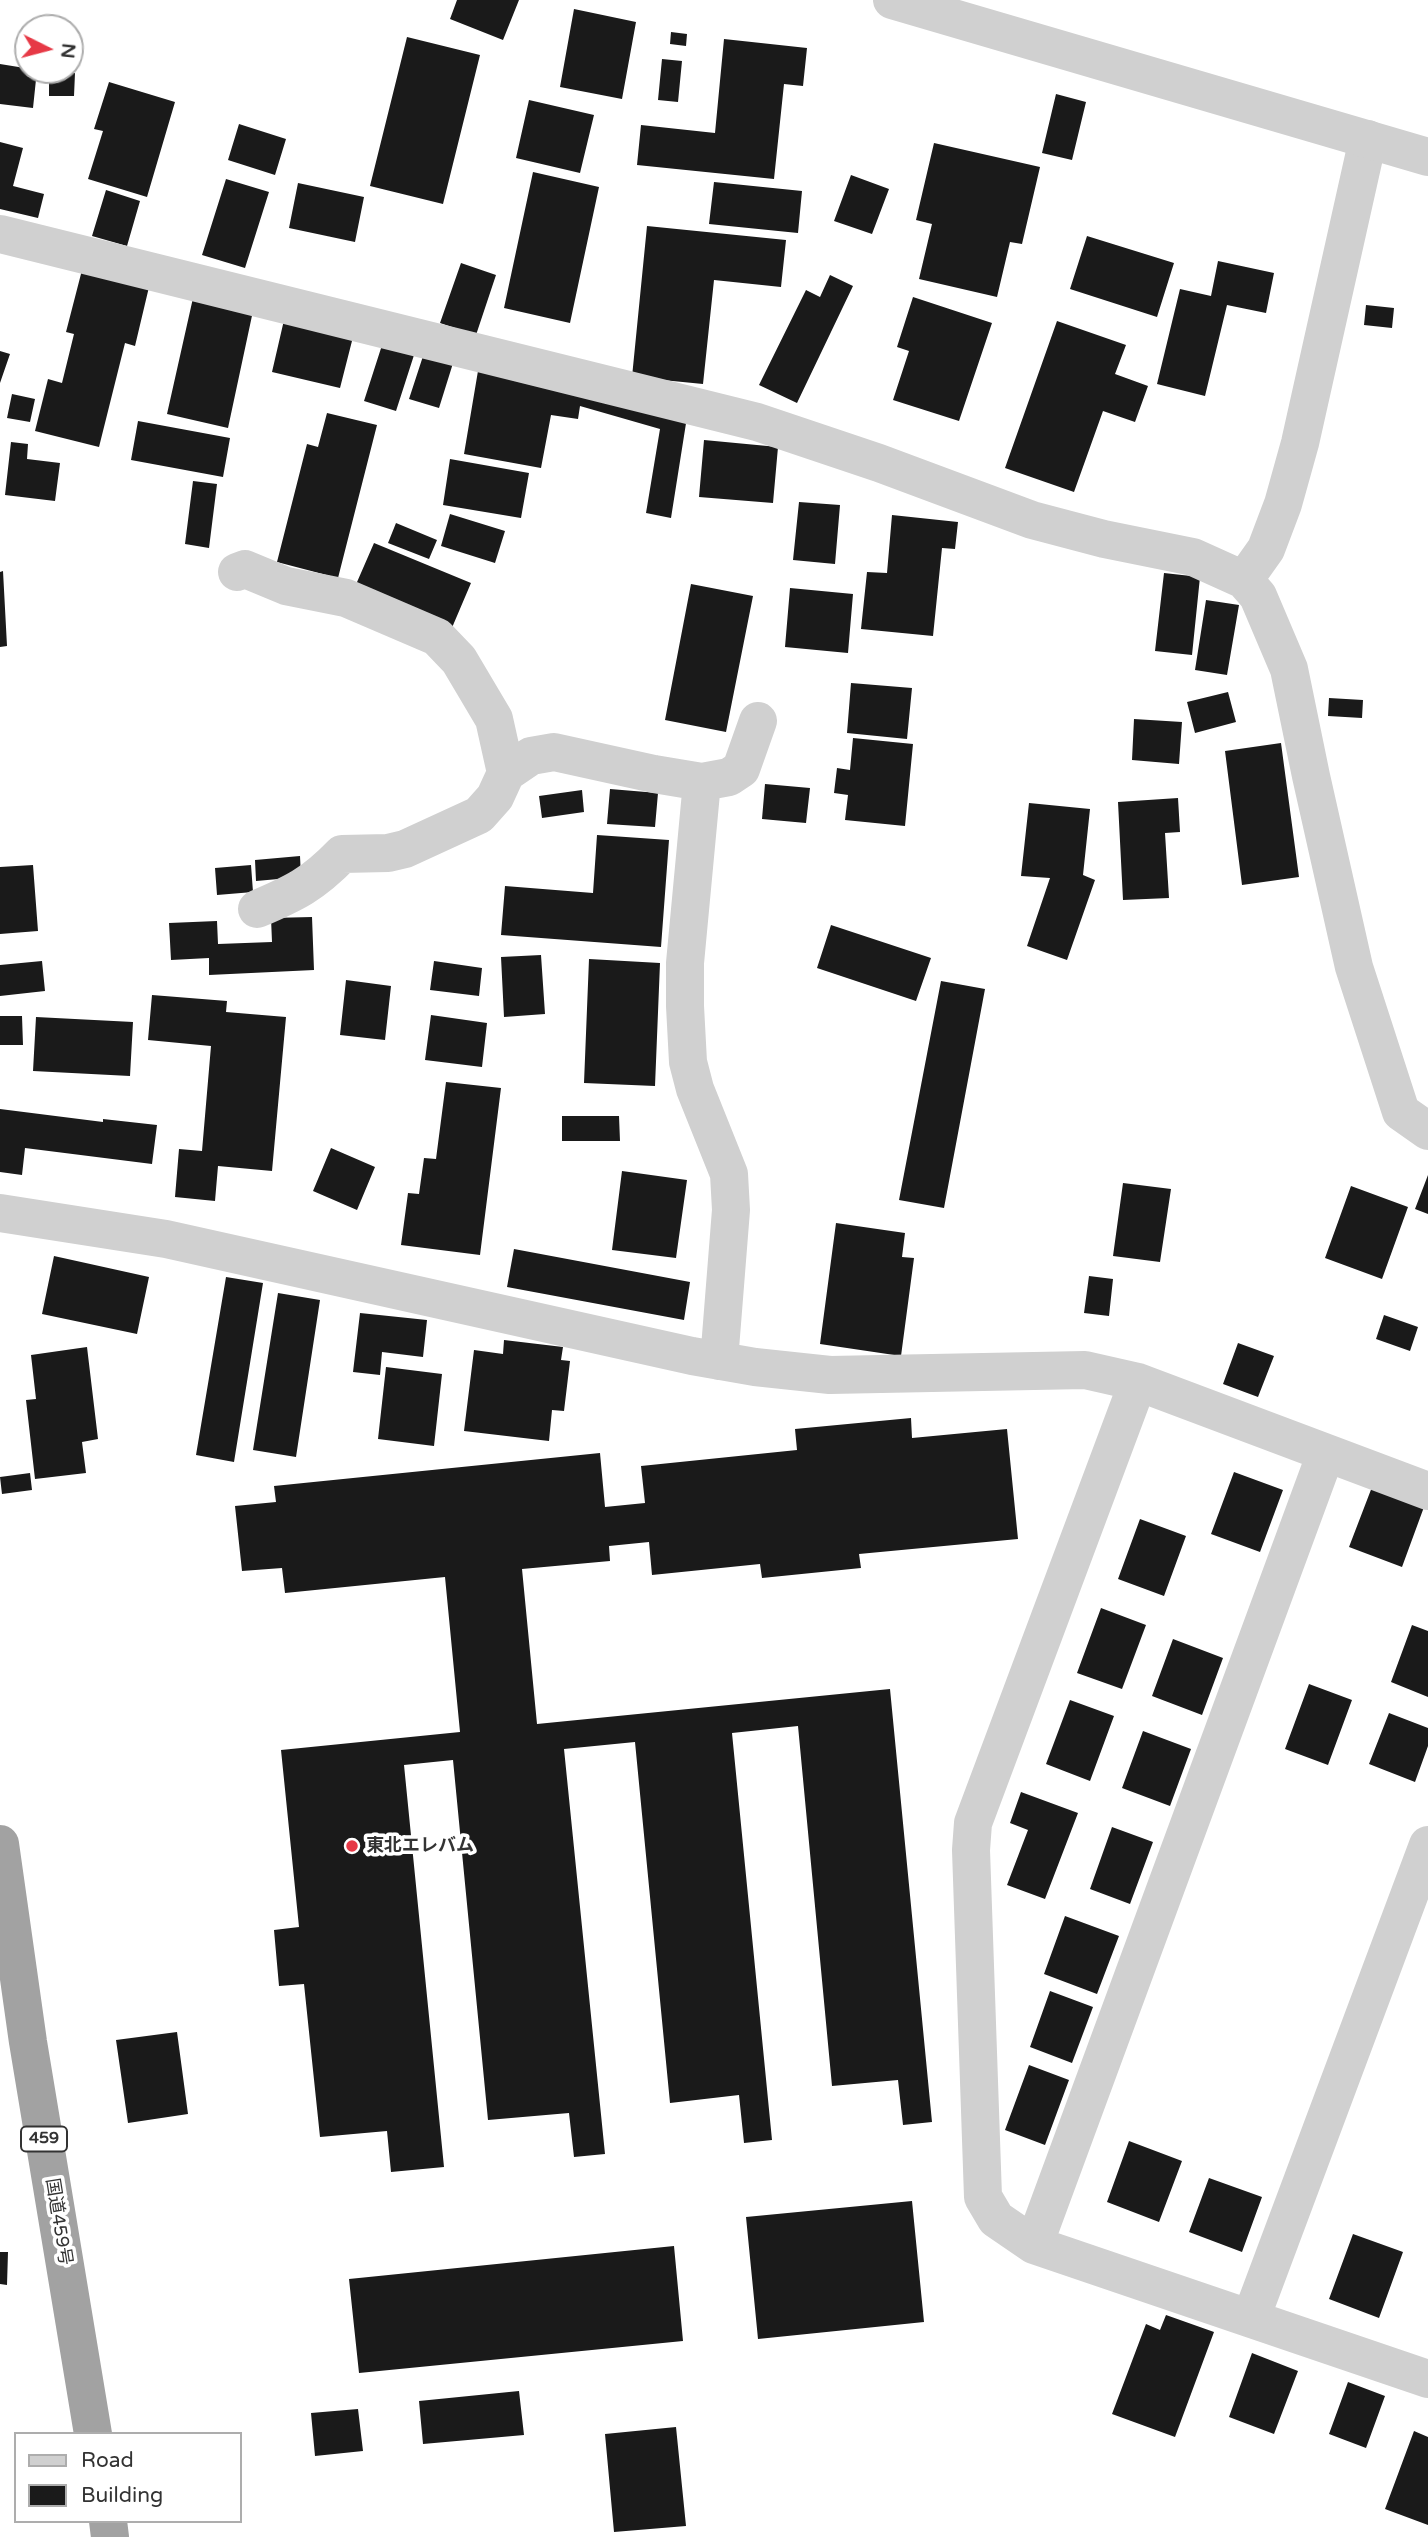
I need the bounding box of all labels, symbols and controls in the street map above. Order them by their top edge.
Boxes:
north arrow [14,14,84,84]
text: N [56,42,80,60]
place label: 東北エレバム [366,1835,474,1857]
marker: 東北エレバム [344,1838,360,1854]
road number: 459 [21,2126,67,2152]
street label: 国道459号 [40,2177,76,2267]
legend [14,2432,242,2523]
text: Road [81,2448,134,2473]
text: Building [81,2483,163,2508]

